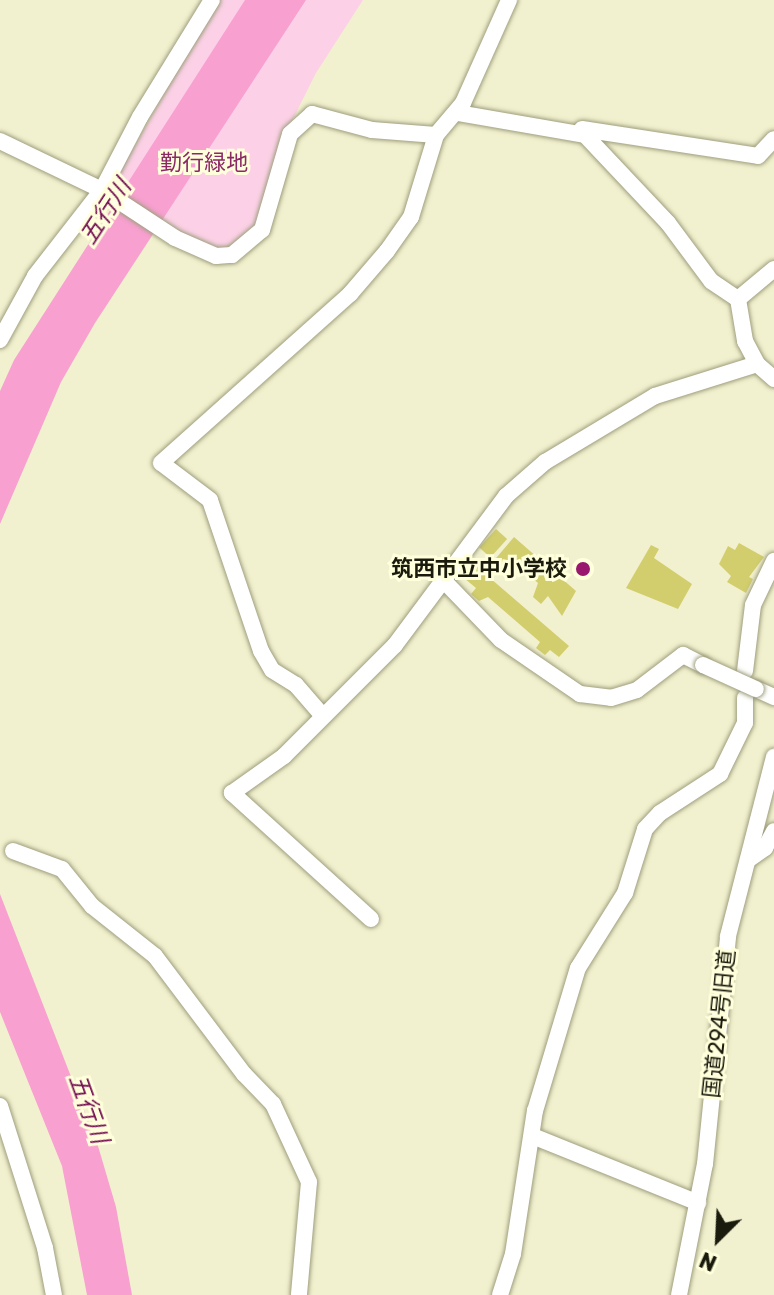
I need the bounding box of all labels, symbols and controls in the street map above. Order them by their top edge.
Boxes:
park label: 勤行緑地 [160,150,248,176]
water label: 五行川 [74,174,138,250]
place label: 筑西市立中小学校 [391,556,567,582]
marker: 筑西市立中小学校 [574,560,592,578]
street label: 国道294号旧道 [698,948,740,1100]
water label: 五行川 [62,1070,114,1148]
north arrow [678,1199,758,1279]
text: N [695,1246,721,1277]

